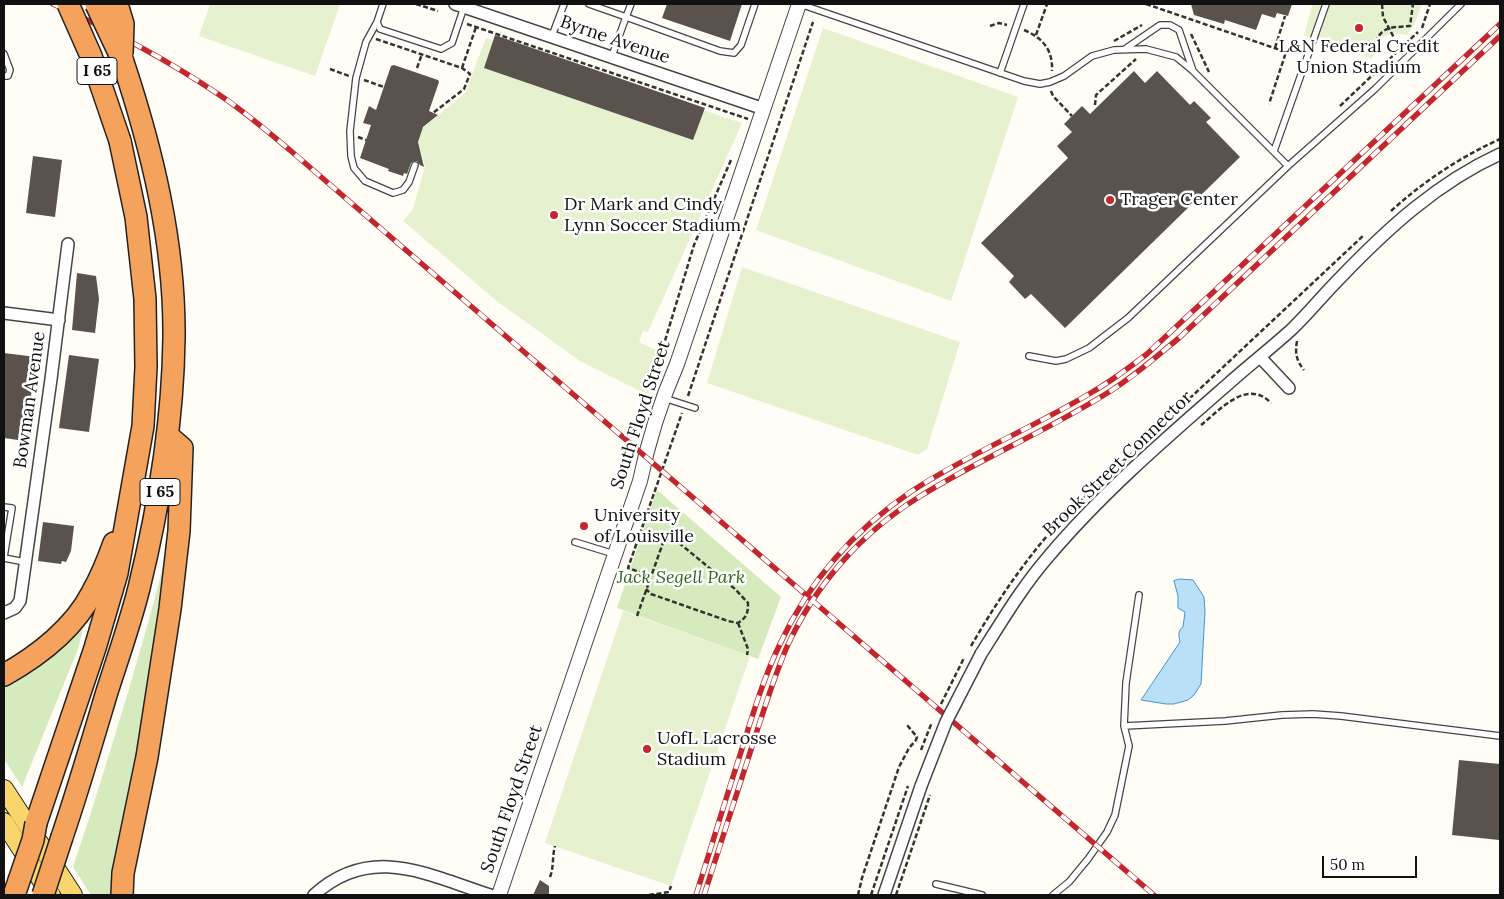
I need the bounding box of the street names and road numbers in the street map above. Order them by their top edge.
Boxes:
street label: Byrne Avenue [557,11,673,69]
road number: I 65 [77,58,117,84]
street label: Bowman Avenue [10,330,50,470]
street label: South Floyd Street [607,338,675,492]
street label: Brook Street Connector [1039,387,1197,541]
road number: I 65 [140,478,180,506]
street label: South Floyd Street [477,722,547,876]

